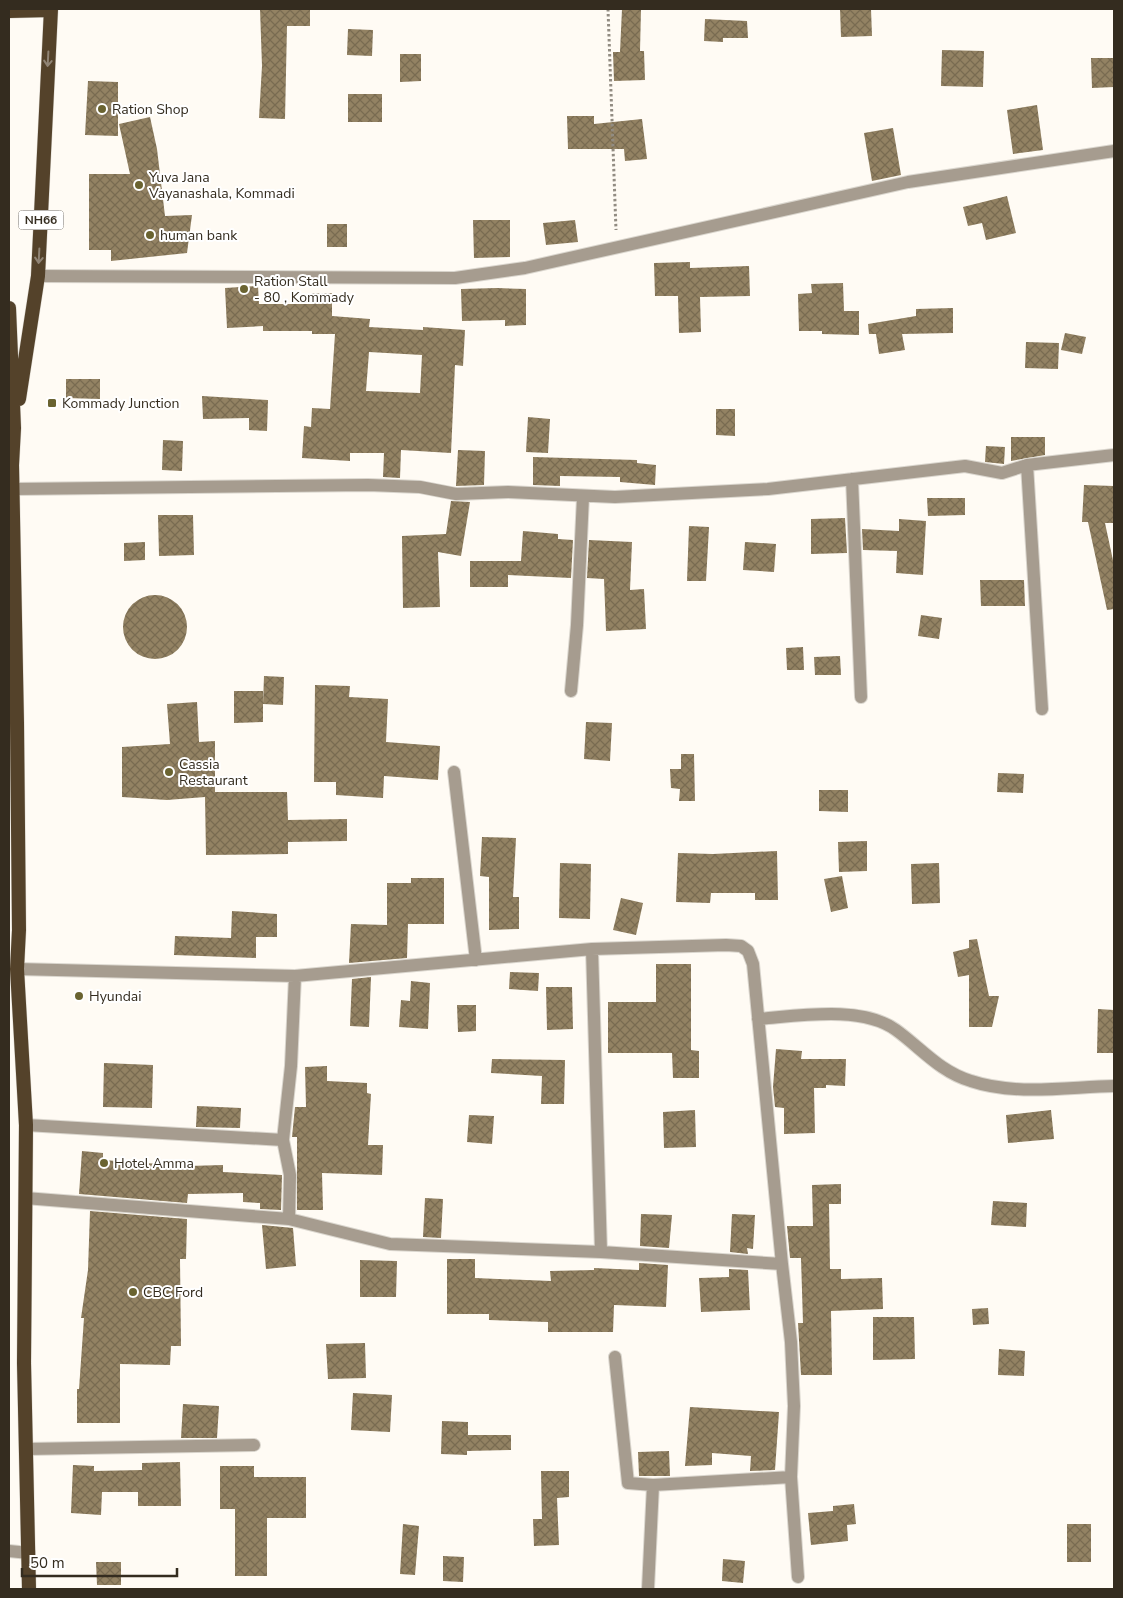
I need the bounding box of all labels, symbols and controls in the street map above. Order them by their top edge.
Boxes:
one-way arrow [44,50,53,66]
place label: Ration Shop [112,100,189,119]
marker: Ration Shop [96,103,108,115]
place label: Yuva Jana Vayanashala, Kommadi [148,168,295,203]
marker: Yuva Jana Vayanashala, Kommadi [133,179,145,191]
road number: NH66 [18,210,64,230]
place label: human bank [160,226,238,245]
marker: human bank [144,229,156,241]
one-way arrow [35,248,44,264]
place label: Ration Stall - 80 , Kommady [254,272,355,307]
marker: Ration Stall - 80 , Kommady [238,283,250,295]
place label: Kommady Junction [62,394,179,413]
marker: Kommady Junction [46,397,58,409]
place label: Cassia Restaurant [179,755,248,790]
marker: Cassia Restaurant [163,766,175,778]
place label: Hyundai [89,987,142,1006]
marker: Hyundai [73,990,85,1002]
place label: Hotel Amma [114,1154,194,1173]
marker: Hotel Amma [98,1157,110,1169]
place label: CBC Ford [143,1283,203,1302]
marker: CBC Ford [127,1286,139,1298]
scale bar [22,1546,178,1578]
text: 50 m [30,1553,65,1573]

